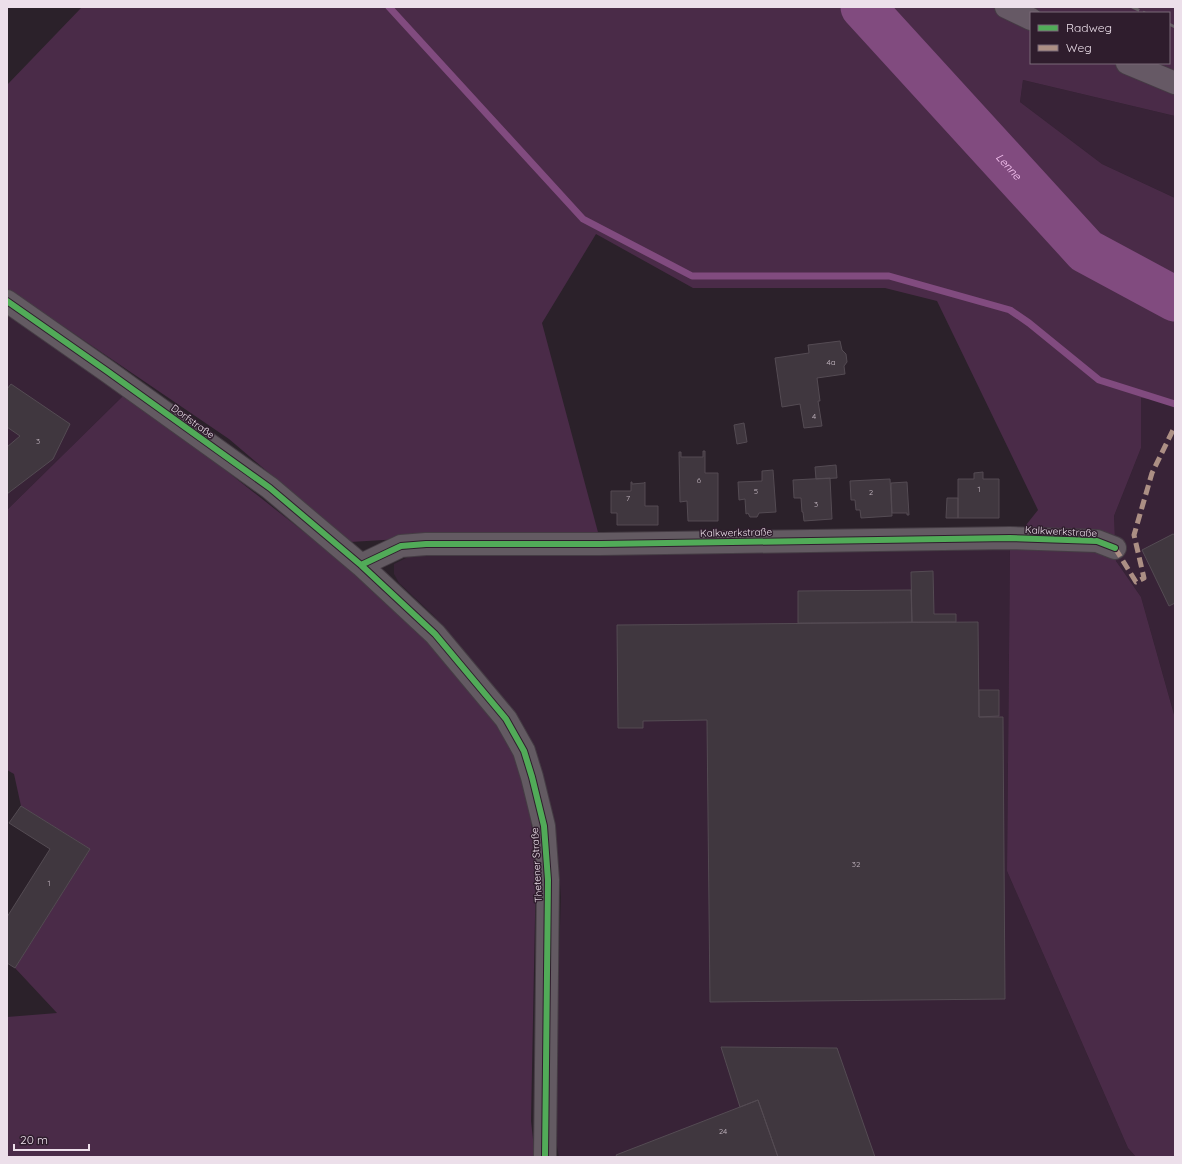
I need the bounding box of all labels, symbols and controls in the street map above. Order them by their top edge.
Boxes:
legend [1030,12,1170,64]
text: Radweg [1066,20,1112,35]
text: Weg [1066,40,1092,55]
water label: Lenne [993,150,1025,183]
house number: 4a [826,357,836,367]
street label: Dorfstraße [169,401,217,442]
house number: 4 [812,411,816,421]
house number: 3 [36,436,40,446]
house number: 6 [697,475,702,485]
house number: 1 [978,484,981,494]
house number: 5 [754,486,758,496]
house number: 2 [869,487,874,497]
house number: 7 [626,493,630,503]
house number: 3 [814,499,818,509]
street label: Kalkwerkstraße [1024,523,1098,540]
street label: Kalkwerkstraße [700,525,773,540]
street label: Thetener Straße [528,827,545,903]
house number: 32 [852,859,861,869]
house number: 1 [48,878,51,888]
scale bar [14,1126,89,1152]
house number: 24 [719,1126,727,1136]
text: 20 m [20,1132,48,1147]

